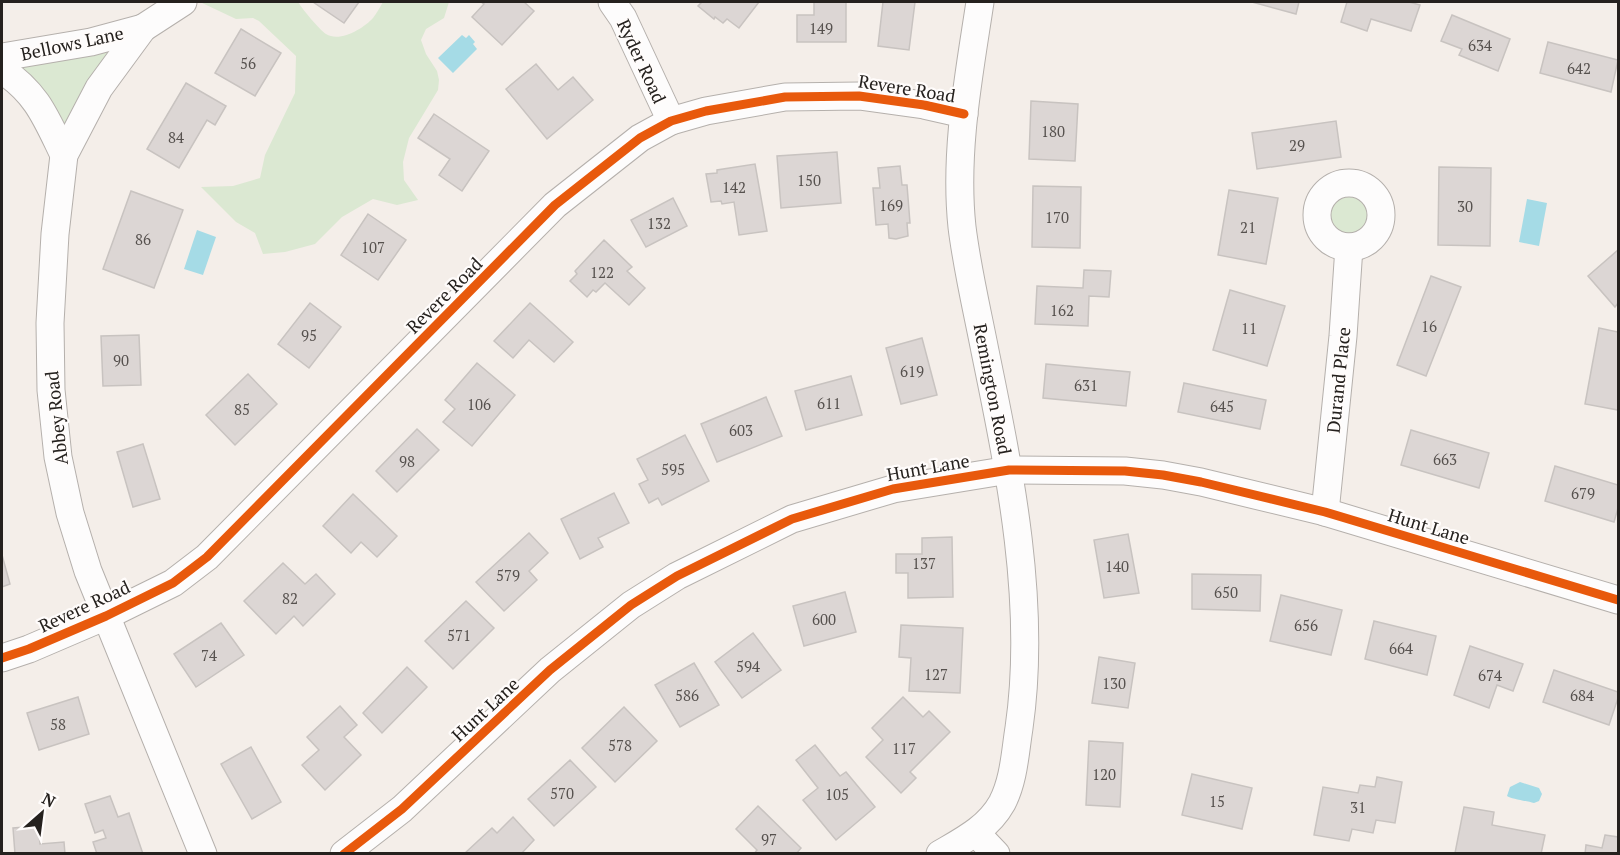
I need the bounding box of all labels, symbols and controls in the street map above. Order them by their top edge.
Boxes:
street label: Ryder Road [612,15,672,107]
house number: 149 [809,18,833,38]
street label: Bellows Lane [18,20,126,66]
house number: 634 [1468,35,1492,55]
house number: 56 [240,53,256,73]
house number: 642 [1567,58,1591,78]
street label: Revere Road [857,68,957,108]
house number: 180 [1041,121,1065,141]
house number: 84 [168,127,184,147]
house number: 29 [1289,135,1305,155]
house number: 150 [797,170,821,190]
house number: 142 [722,177,746,197]
house number: 169 [879,195,903,215]
house number: 30 [1457,196,1473,216]
house number: 170 [1045,207,1069,227]
house number: 132 [647,213,671,233]
house number: 21 [1240,217,1256,237]
house number: 86 [135,229,151,249]
house number: 107 [361,237,385,257]
street label: Revere Road [401,252,487,338]
house number: 122 [590,262,614,282]
house number: 162 [1050,300,1074,320]
house number: 16 [1421,316,1437,336]
house number: 11 [1241,318,1257,338]
street label: Remington Road [969,321,1017,457]
house number: 95 [301,325,317,345]
street label: Durand Place [1320,326,1356,434]
house number: 90 [113,350,129,370]
house number: 619 [900,361,924,381]
street label: Abbey Road [39,370,73,466]
house number: 631 [1074,375,1098,395]
house number: 611 [817,393,841,413]
house number: 106 [467,394,491,414]
house number: 645 [1210,396,1234,416]
house number: 85 [234,399,250,419]
house number: 603 [729,420,753,440]
street label: Hunt Lane [885,448,971,486]
house number: 663 [1433,449,1457,469]
house number: 98 [399,451,415,471]
house number: 595 [661,459,685,479]
house number: 679 [1571,483,1595,503]
street label: Hunt Lane [1385,502,1473,550]
house number: 137 [912,553,936,573]
house number: 140 [1105,556,1129,576]
house number: 579 [496,565,520,585]
street label: Revere Road [34,574,134,638]
house number: 650 [1214,582,1238,602]
house number: 82 [282,588,298,608]
house number: 600 [812,609,836,629]
house number: 656 [1294,615,1318,635]
house number: 571 [447,625,471,645]
house number: 664 [1389,638,1413,658]
house number: 74 [201,645,217,665]
house number: 594 [736,656,760,676]
house number: 127 [924,664,948,684]
house number: 674 [1478,665,1502,685]
street label: Hunt Lane [446,672,524,746]
house number: 130 [1102,673,1126,693]
house number: 586 [675,685,699,705]
house number: 684 [1570,685,1594,705]
house number: 58 [50,714,66,734]
house number: 578 [608,735,632,755]
house number: 117 [892,738,916,758]
house number: 120 [1092,764,1116,784]
north arrow [12,783,72,843]
house number: 570 [550,783,574,803]
house number: 105 [825,784,849,804]
text: N [39,787,60,812]
house number: 15 [1209,791,1225,811]
house number: 31 [1350,797,1366,817]
house number: 97 [761,829,777,849]

